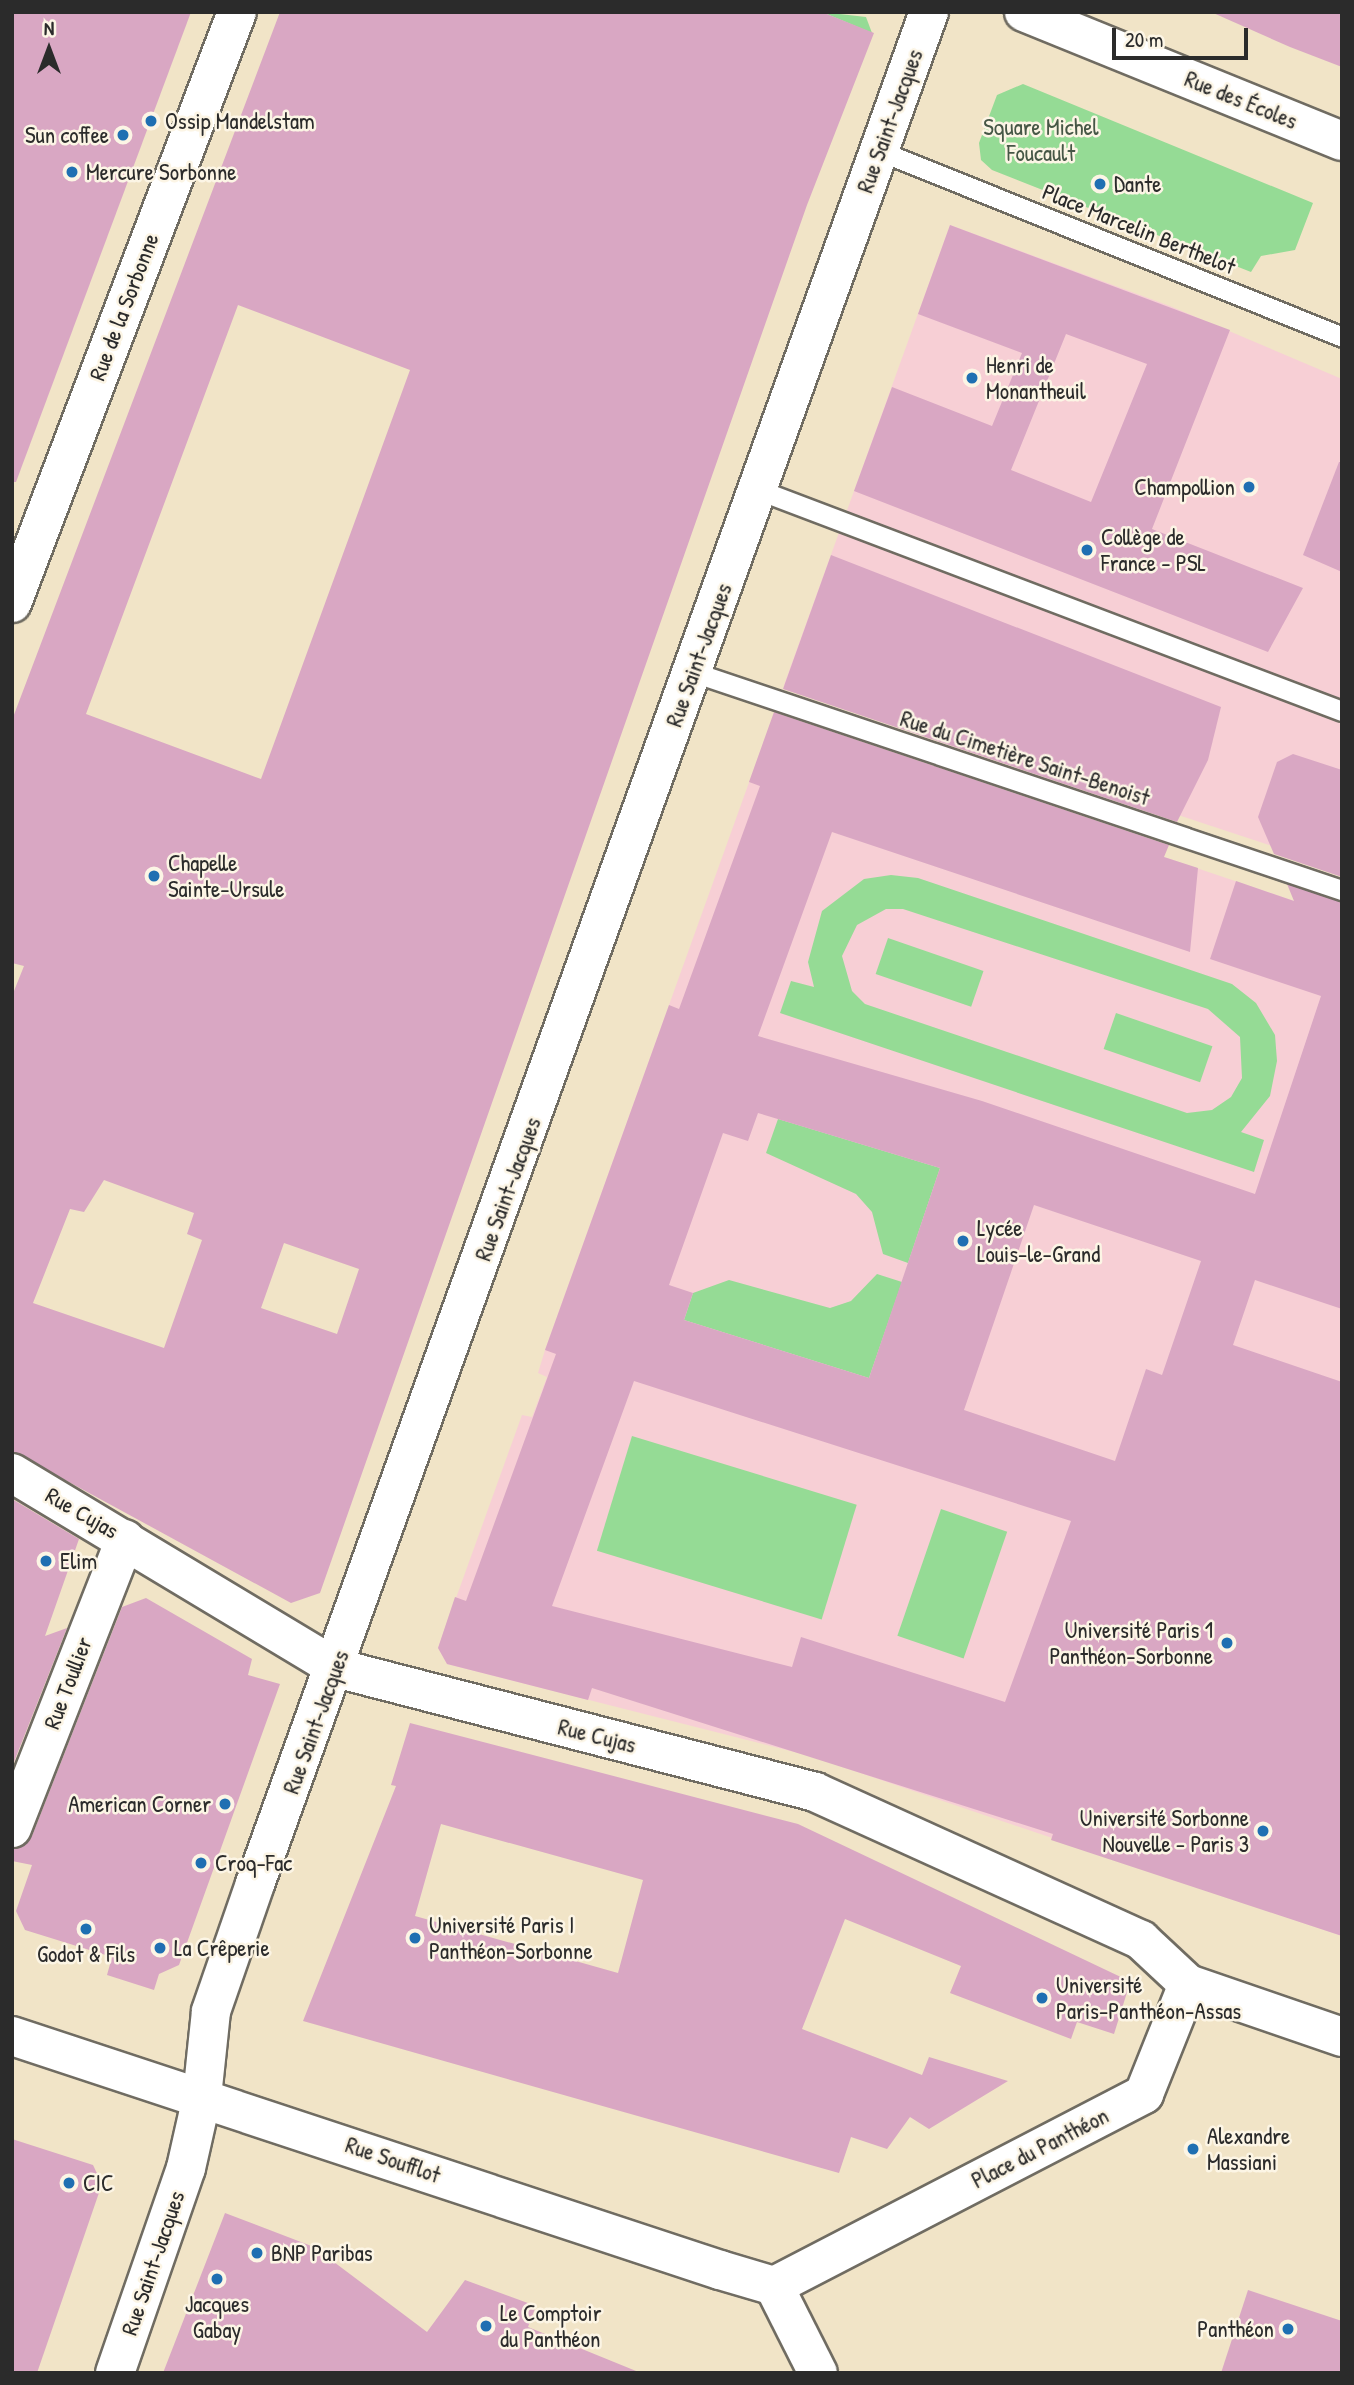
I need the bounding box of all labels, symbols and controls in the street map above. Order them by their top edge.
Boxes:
north arrow [14,14,84,84]
scale bar [1116,14,1252,58]
text: N [44,15,54,41]
text: 20 m [1125,25,1163,54]
street label: Rue Saint-Jacques [851,45,929,197]
street label: Rue des Écoles [1181,65,1301,135]
place label: Ossip Mandelstam [165,107,315,135]
marker: Ossip Mandelstam [143,113,159,129]
park label: Square Michel Foucault [983,113,1099,167]
place label: Sun coffee [25,121,109,149]
marker: Sun coffee [115,127,131,143]
place label: Mercure Sorbonne [86,158,236,186]
marker: Mercure Sorbonne [64,164,80,180]
place label: Dante [1114,170,1161,198]
marker: Dante [1092,176,1108,192]
street label: Place Marcelin Berthelot [1038,178,1240,280]
street label: Rue de la Sorbonne [83,230,165,384]
place label: Henri de Monantheuil [986,351,1086,405]
marker: Henri de Monantheuil [964,370,980,386]
place label: Champollion [1134,473,1235,501]
marker: Champollion [1241,479,1257,495]
place label: Collège de France - PSL [1101,523,1206,577]
marker: Collège de France - PSL [1079,542,1095,558]
street label: Rue Saint-Jacques [660,579,738,731]
street label: Rue du Cimetière Saint-Benoist [897,705,1153,811]
place label: Chapelle Sainte-Ursule [168,849,284,903]
marker: Chapelle Sainte-Ursule [146,868,162,884]
street label: Rue Saint-Jacques [469,1113,547,1265]
place label: Lycée Louis-le-Grand [977,1214,1100,1268]
marker: Lycée Louis-le-Grand [955,1233,971,1249]
street label: Rue Cujas [41,1481,123,1545]
place label: Elim [60,1547,97,1575]
marker: Elim [38,1553,54,1569]
place label: Université Paris 1 Panthéon-Sorbonne [1049,1616,1213,1670]
street label: Rue Toullier [38,1633,98,1733]
marker: Université Paris 1 Panthéon-Sorbonne [1219,1635,1235,1651]
street label: Rue Saint-Jacques [277,1646,355,1798]
street label: Rue Cujas [555,1713,639,1759]
place label: American Corner [68,1790,211,1818]
marker: American Corner [217,1796,233,1812]
place label: Université Sorbonne Nouvelle - Paris 3 [1080,1804,1249,1858]
marker: Université Sorbonne Nouvelle - Paris 3 [1255,1823,1271,1839]
place label: Croq-Fac [215,1849,292,1877]
marker: Croq-Fac [193,1855,209,1871]
place label: Université Paris I Panthéon-Sorbonne [429,1911,593,1965]
marker: Godot & Fils [78,1921,94,1937]
marker: Université Paris I Panthéon-Sorbonne [407,1930,423,1946]
place label: La Crêperie [174,1934,270,1962]
place label: Godot & Fils [37,1940,135,1968]
marker: La Crêperie [152,1940,168,1956]
place label: Université Paris-Panthéon-Assas [1056,1971,1241,2025]
marker: Université Paris-Panthéon-Assas [1034,1990,1050,2006]
street label: Place du Panthéon [967,2102,1113,2194]
place label: Alexandre Massiani [1207,2122,1290,2176]
street label: Rue Soufflot [342,2131,444,2189]
marker: Alexandre Massiani [1185,2141,1201,2157]
place label: CIC [83,2169,114,2197]
marker: CIC [61,2175,77,2191]
street label: Rue Saint-Jacques [115,2187,191,2339]
place label: BNP Paribas [271,2239,373,2267]
marker: BNP Paribas [249,2245,265,2261]
marker: Jacques Gabay [209,2271,225,2287]
place label: Jacques Gabay [185,2290,249,2344]
place label: Le Comptoir du Panthéon [500,2299,602,2353]
place label: Panthéon [1197,2315,1274,2343]
marker: Le Comptoir du Panthéon [478,2318,494,2334]
marker: Panthéon [1280,2321,1296,2337]

